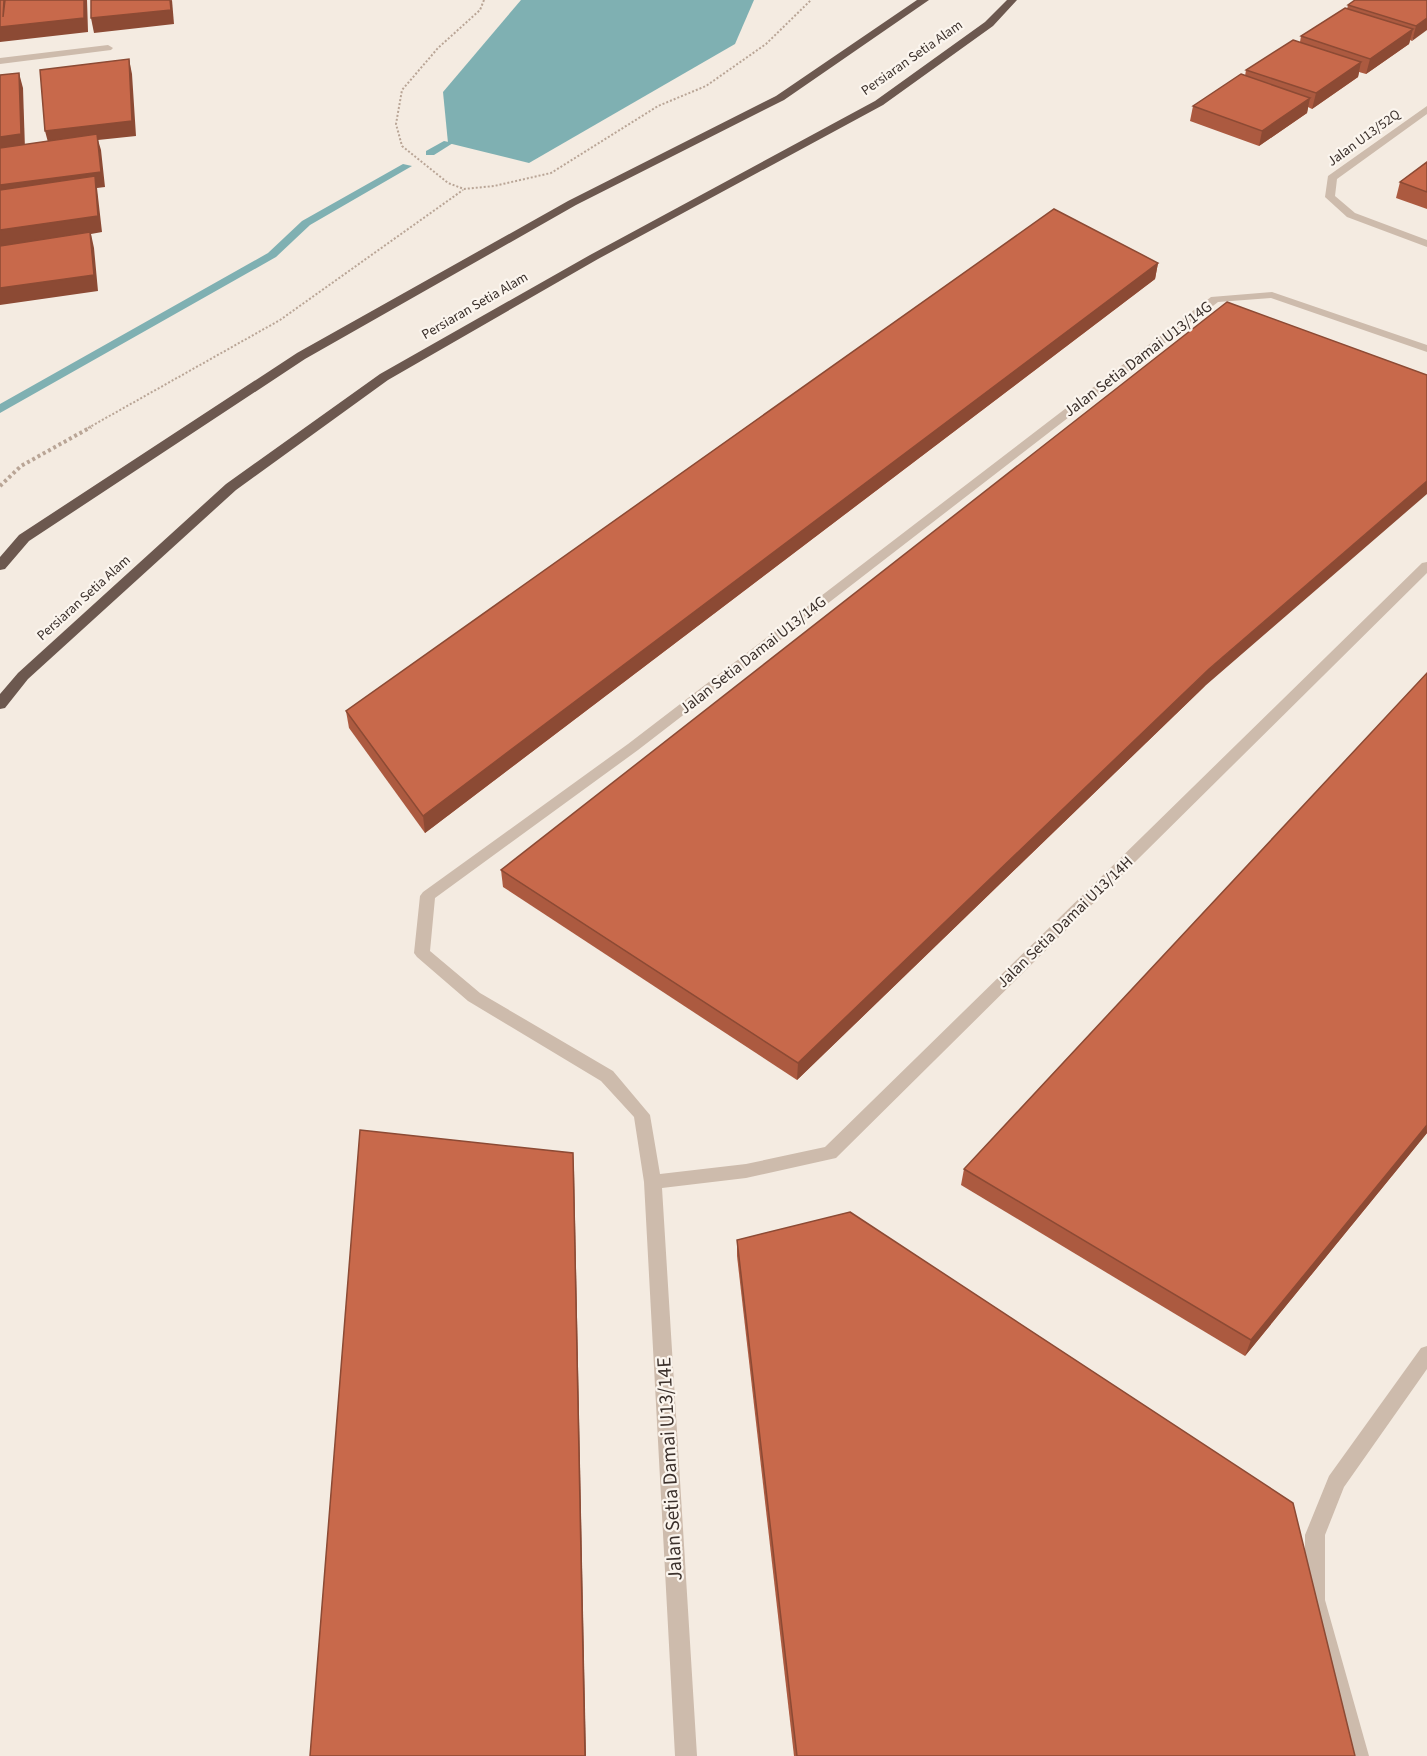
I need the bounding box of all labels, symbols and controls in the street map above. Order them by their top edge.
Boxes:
street label: Persiaran Setia Alam [857,15,967,101]
street label: Jalan U13/52Q [1323,105,1405,171]
street label: Persiaran Setia Alam [418,267,532,345]
street label: Jalan Setia Damai U13/14G [1059,296,1217,422]
street label: Persiaran Setia Alam [33,550,135,646]
street label: Jalan Setia Damai U13/14G [675,591,831,719]
street label: Jalan Setia Damai U13/14H [992,851,1138,993]
street label: Jalan Setia Damai U13/14E [650,1356,690,1582]

